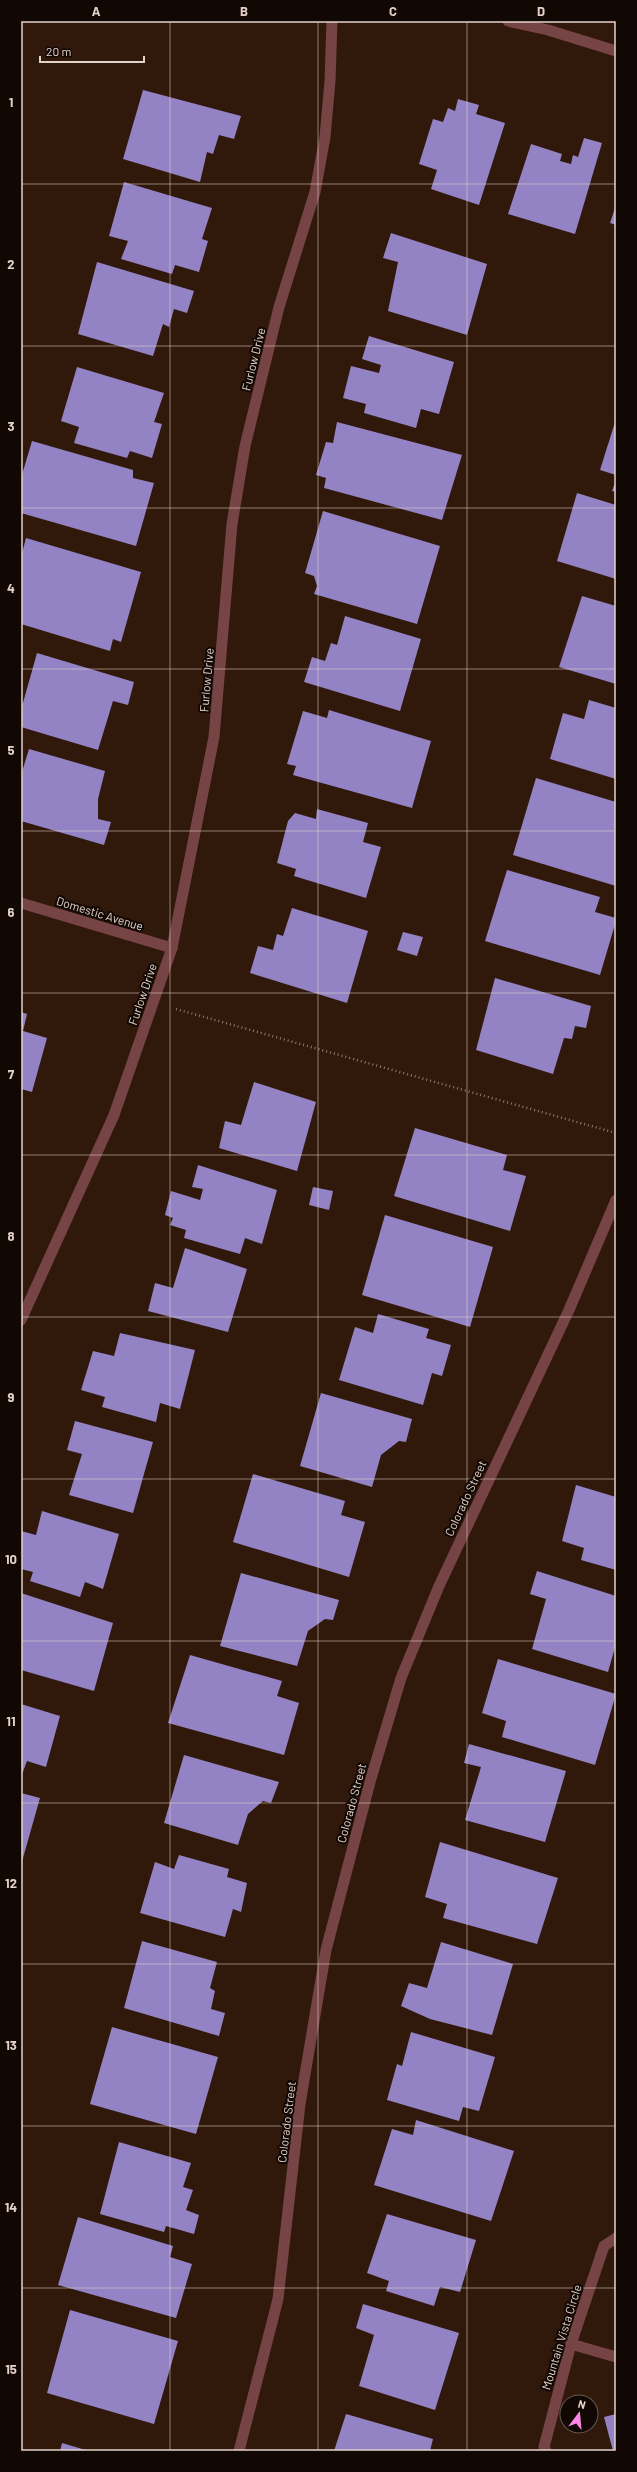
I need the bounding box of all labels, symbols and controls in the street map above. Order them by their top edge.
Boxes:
text: A [92,3,101,19]
text: B [240,3,248,19]
text: C [389,3,397,19]
text: D [537,3,545,19]
scale bar [40,38,144,64]
text: 20 m [46,44,72,58]
text: 1 [9,94,13,110]
text: 2 [7,256,15,272]
street label: Furlow Drive [238,326,268,392]
text: 3 [7,418,15,434]
text: 4 [7,580,15,596]
street label: Furlow Drive [196,647,216,713]
text: 5 [7,742,15,758]
street label: Domestic Avenue [55,893,145,933]
text: 6 [8,904,15,920]
street label: Furlow Drive [125,961,159,1027]
text: 7 [8,1066,15,1082]
text: 8 [7,1228,15,1244]
text: 9 [8,1389,15,1405]
street label: Colorado Street [441,1458,489,1538]
text: 10 [5,1551,17,1567]
text: 11 [6,1713,16,1729]
street label: Colorado Street [334,1762,368,1844]
text: 12 [5,1875,17,1891]
text: 13 [5,2037,17,2053]
street label: Colorado Street [274,2081,298,2163]
text: 14 [5,2199,17,2215]
street label: Mountain Vista Circle [538,2283,584,2391]
text: 15 [5,2361,17,2377]
north arrow [559,2394,599,2434]
text: N [577,2397,587,2411]

